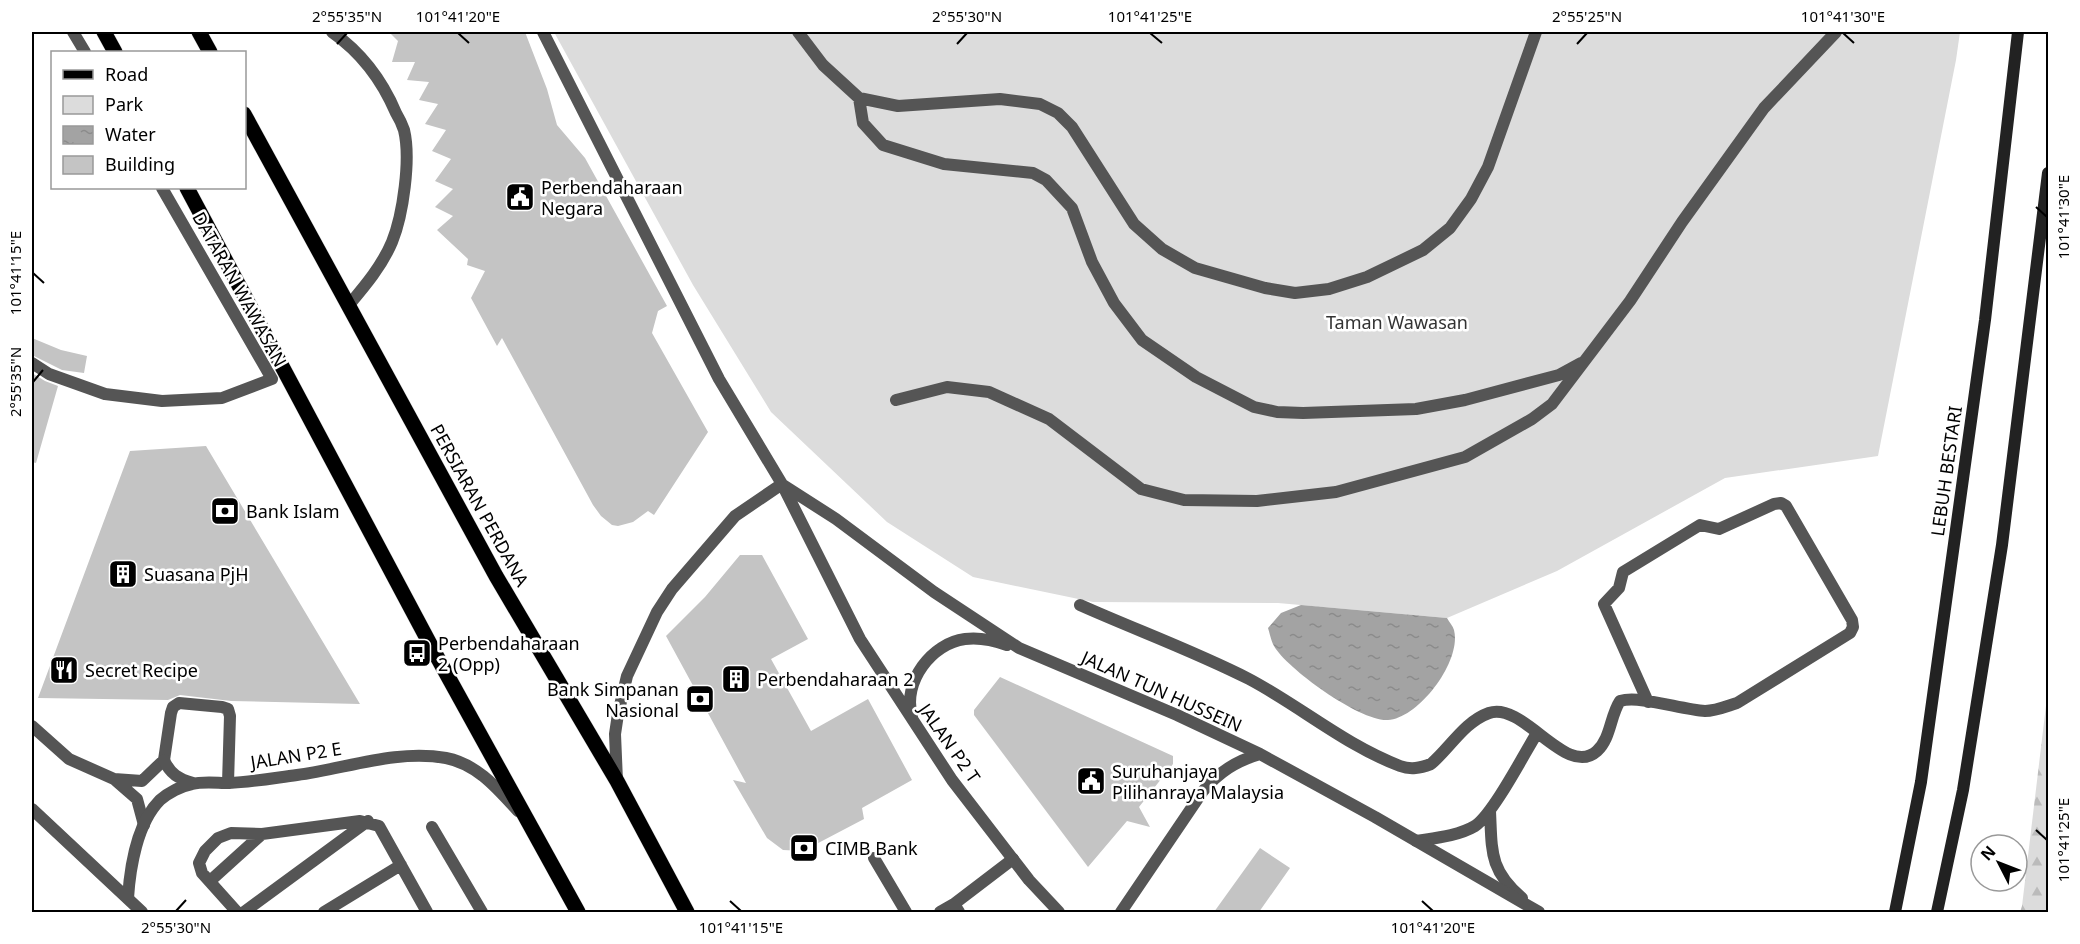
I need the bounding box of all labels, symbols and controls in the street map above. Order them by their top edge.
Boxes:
text: 2°55'35"N [312,6,382,26]
text: 101°41'20"E [416,6,500,26]
text: 2°55'30"N [932,6,1002,26]
text: 101°41'25"E [1108,6,1192,26]
text: 2°55'25"N [1552,6,1622,26]
text: 101°41'30"E [1801,6,1885,26]
legend [51,51,246,189]
text: Road [105,62,148,86]
text: Park [105,92,143,116]
text: Water [105,122,156,146]
text: Building [105,152,175,176]
place label: Perbendaharaan Negara [541,175,683,220]
text: 101°41'30"E [2053,175,2073,259]
public building icon: Perbendaharaan Negara [504,181,536,213]
street label: DATARAN WAWASAN [187,207,293,371]
text: 101°41'15"E [5,231,25,315]
park label: Taman Wawasan [1326,310,1468,334]
text: 2°55'35"N [5,347,25,417]
street label: LEBUH BESTARI [1925,404,1967,538]
street label: PERSIARAN PERDANA [425,420,535,591]
bank icon: Bank Islam [209,495,241,527]
place label: Bank Islam [246,499,340,523]
building icon: Suasana PjH [107,558,139,590]
place label: Suasana PjH [144,562,249,586]
place label: Perbendaharaan 2 (Opp) [438,631,580,676]
bus stop icon: Perbendaharaan 2 (Opp) [401,637,433,669]
street label: JALAN TUN HUSSEIN [1076,644,1246,737]
restaurant icon: Secret Recipe [48,654,80,686]
place label: Secret Recipe [85,658,198,682]
building icon: Perbendaharaan 2 [720,663,752,695]
place label: Perbendaharaan 2 [757,667,914,691]
place label: Bank Simpanan Nasional [547,677,679,722]
bank icon: Bank Simpanan Nasional [684,683,716,715]
street label: JALAN P2 T [913,697,986,787]
street label: JALAN P2 E [247,736,343,774]
place label: Suruhanjaya Pilihanraya Malaysia [1112,759,1284,804]
public building icon: Suruhanjaya Pilihanraya Malaysia [1075,765,1107,797]
text: 101°41'25"E [2053,798,2073,882]
bank icon: CIMB Bank [788,832,820,864]
north arrow [1969,833,2029,893]
place label: CIMB Bank [825,836,918,860]
text: N [1975,841,2000,865]
text: 2°55'30"N [141,917,211,937]
text: 101°41'15"E [699,917,783,937]
text: 101°41'20"E [1391,917,1475,937]

